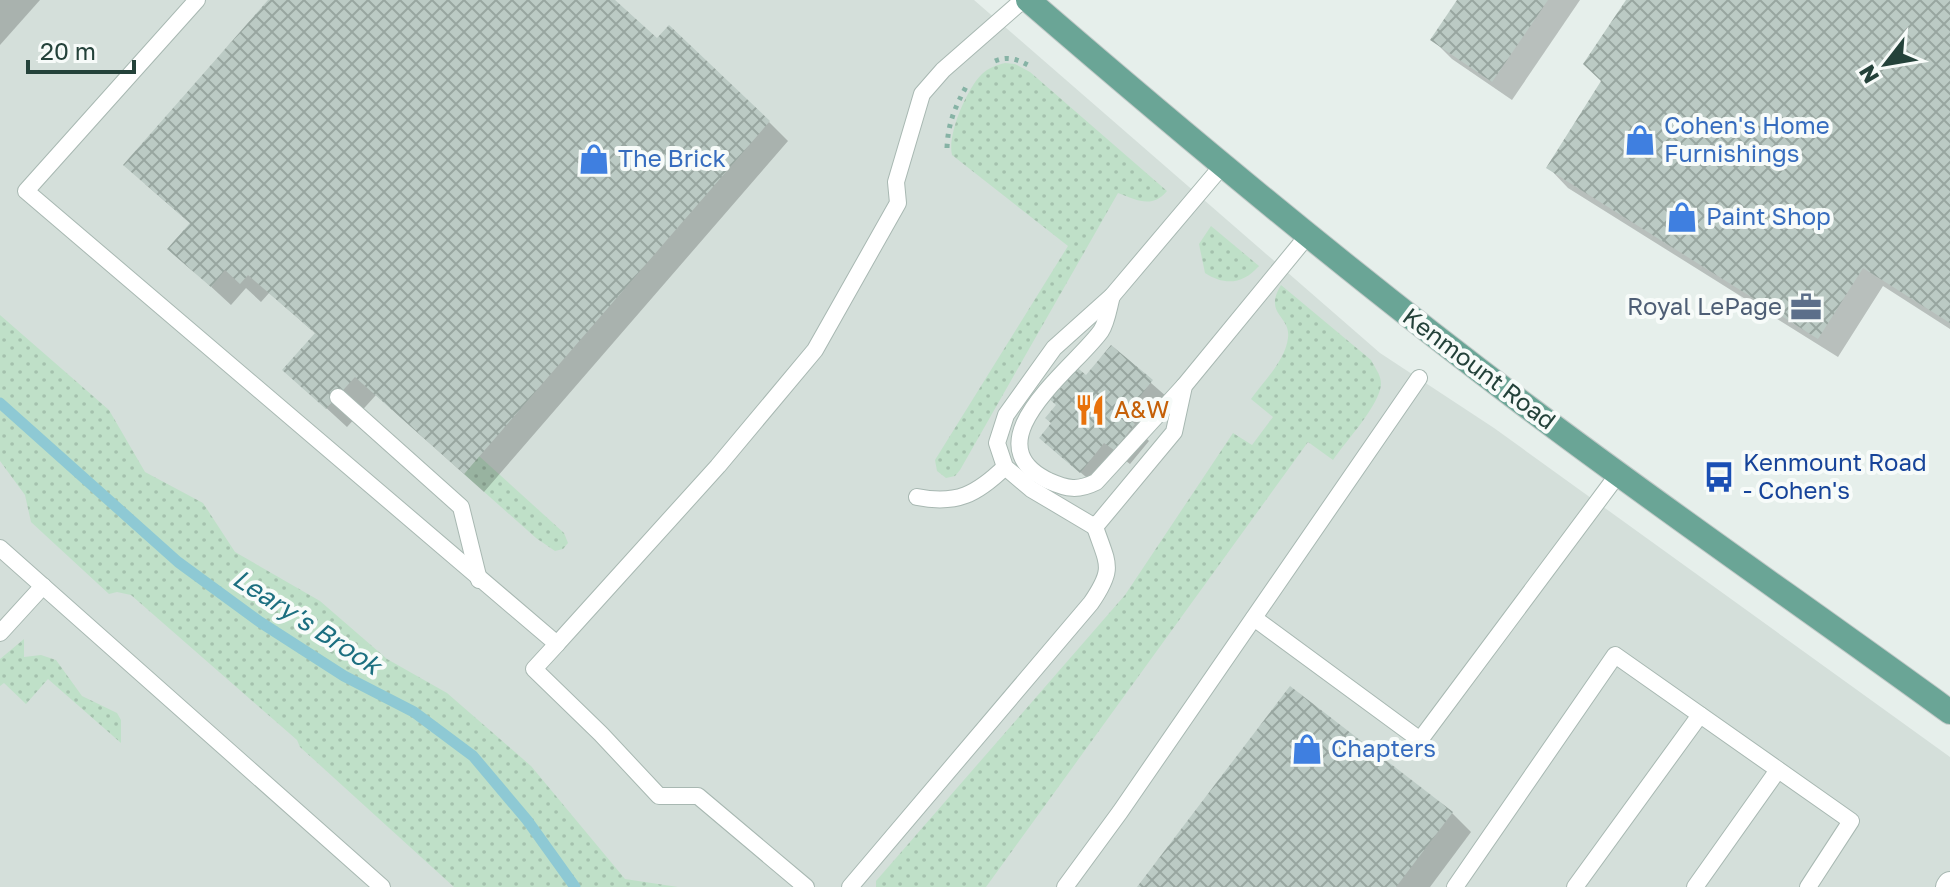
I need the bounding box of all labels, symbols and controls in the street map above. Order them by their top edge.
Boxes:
scale bar [28,24,134,74]
north arrow [1846,24,1926,104]
text: 20 m [40,36,96,65]
text: N [1853,60,1884,89]
place label: Cohen's Home Furnishings [1664,110,1830,167]
shop icon: Cohen's Home Furnishings [1623,123,1657,157]
shop icon: The Brick [577,142,611,176]
place label: The Brick [618,143,726,172]
shop icon: Paint Shop [1665,200,1699,234]
place label: Paint Shop [1706,201,1831,230]
office icon: Royal LePage [1789,290,1823,324]
place label: Royal LePage [1627,291,1782,320]
street label: Kenmount Road [1398,301,1562,435]
restaurant icon: A&W [1073,393,1107,427]
place label: A&W [1114,394,1169,423]
place label: Kenmount Road - Cohen's [1743,447,1927,504]
bus stop icon: Kenmount Road - Cohen's [1702,460,1736,494]
water label: Leary's Brook [228,562,389,682]
shop icon: Chapters [1290,732,1324,766]
place label: Chapters [1331,733,1436,762]

